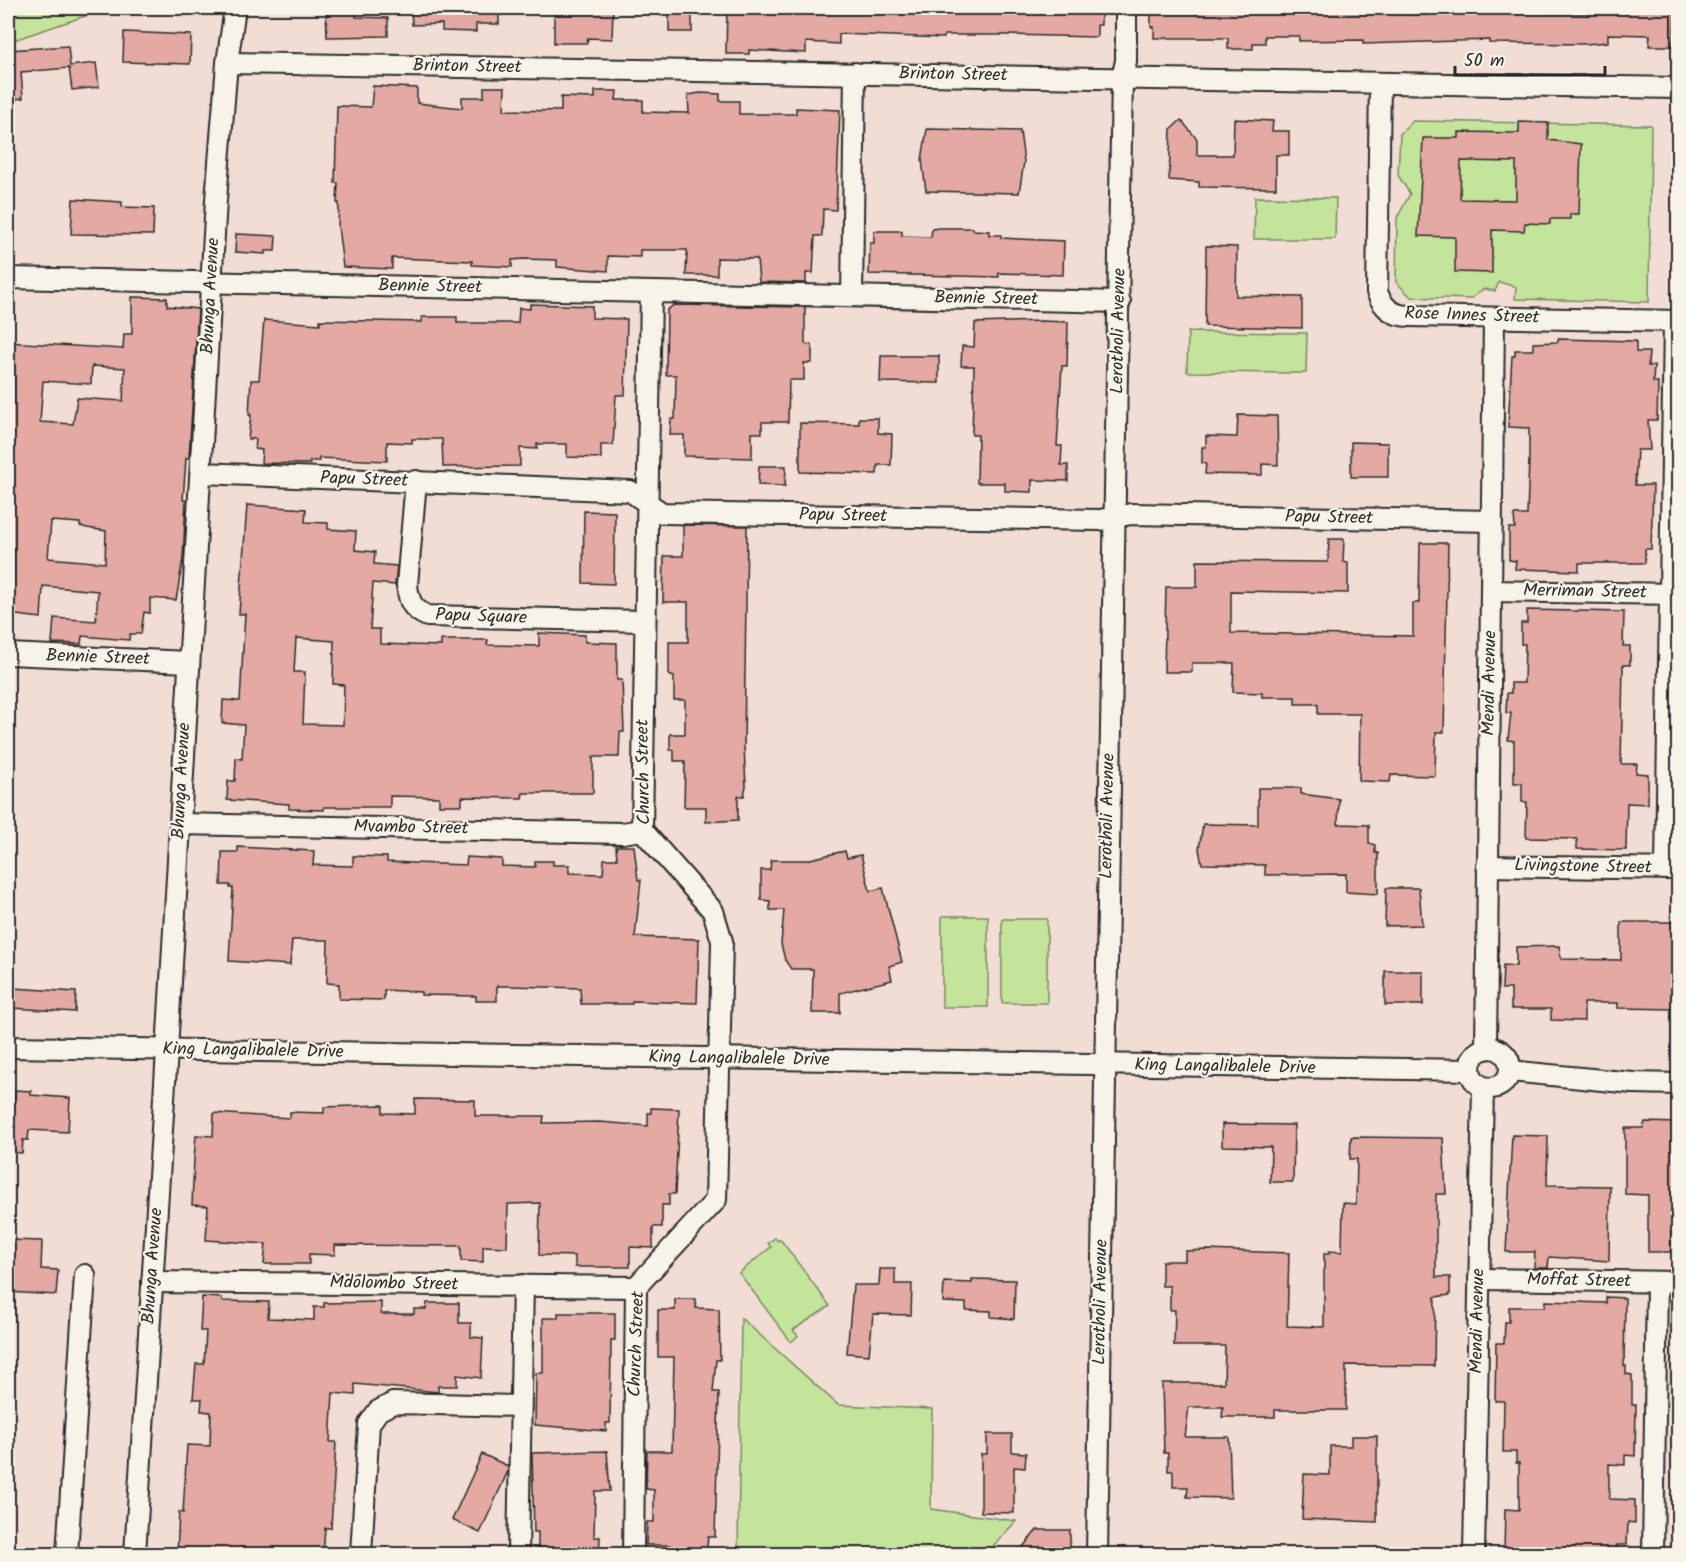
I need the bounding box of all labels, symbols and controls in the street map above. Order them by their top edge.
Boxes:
scale bar [1455,39,1605,77]
text: 50 m [1464,47,1504,76]
street label: Brinton Street [412,52,523,82]
street label: Brinton Street [898,60,1009,90]
street label: Bhunga Avenue [193,237,229,355]
street label: Lerotholi Avenue [1103,268,1135,394]
street label: Bennie Street [378,272,483,302]
street label: Bennie Street [934,284,1039,314]
street label: Rose Innes Street [1404,299,1541,333]
street label: Papu Street [319,464,410,496]
street label: Papu Street [799,501,888,531]
street label: Papu Street [1285,503,1374,533]
street label: Merriman Street [1523,576,1648,608]
street label: Papu Square [435,601,527,633]
street label: Mendi Avenue [1475,630,1505,736]
street label: Bennie Street [46,642,152,674]
street label: Church Street [629,718,659,825]
street label: Bhunga Avenue [164,722,200,840]
street label: Lerotholi Avenue [1092,753,1124,879]
street label: Mvambo Street [353,812,470,844]
street label: Livingstone Street [1514,851,1653,883]
street label: King Langalibalele Drive [162,1035,344,1067]
street label: King Langalibalele Drive [648,1043,830,1075]
street label: King Langalibalele Drive [1134,1051,1316,1083]
street label: Bhunga Avenue [134,1207,172,1325]
street label: Lerotholi Avenue [1085,1239,1117,1365]
street label: Moffat Street [1527,1266,1632,1296]
street label: Mdolombo Street [329,1268,460,1300]
street label: Mendi Avenue [1463,1268,1493,1374]
street label: Church Street [621,1290,653,1397]

